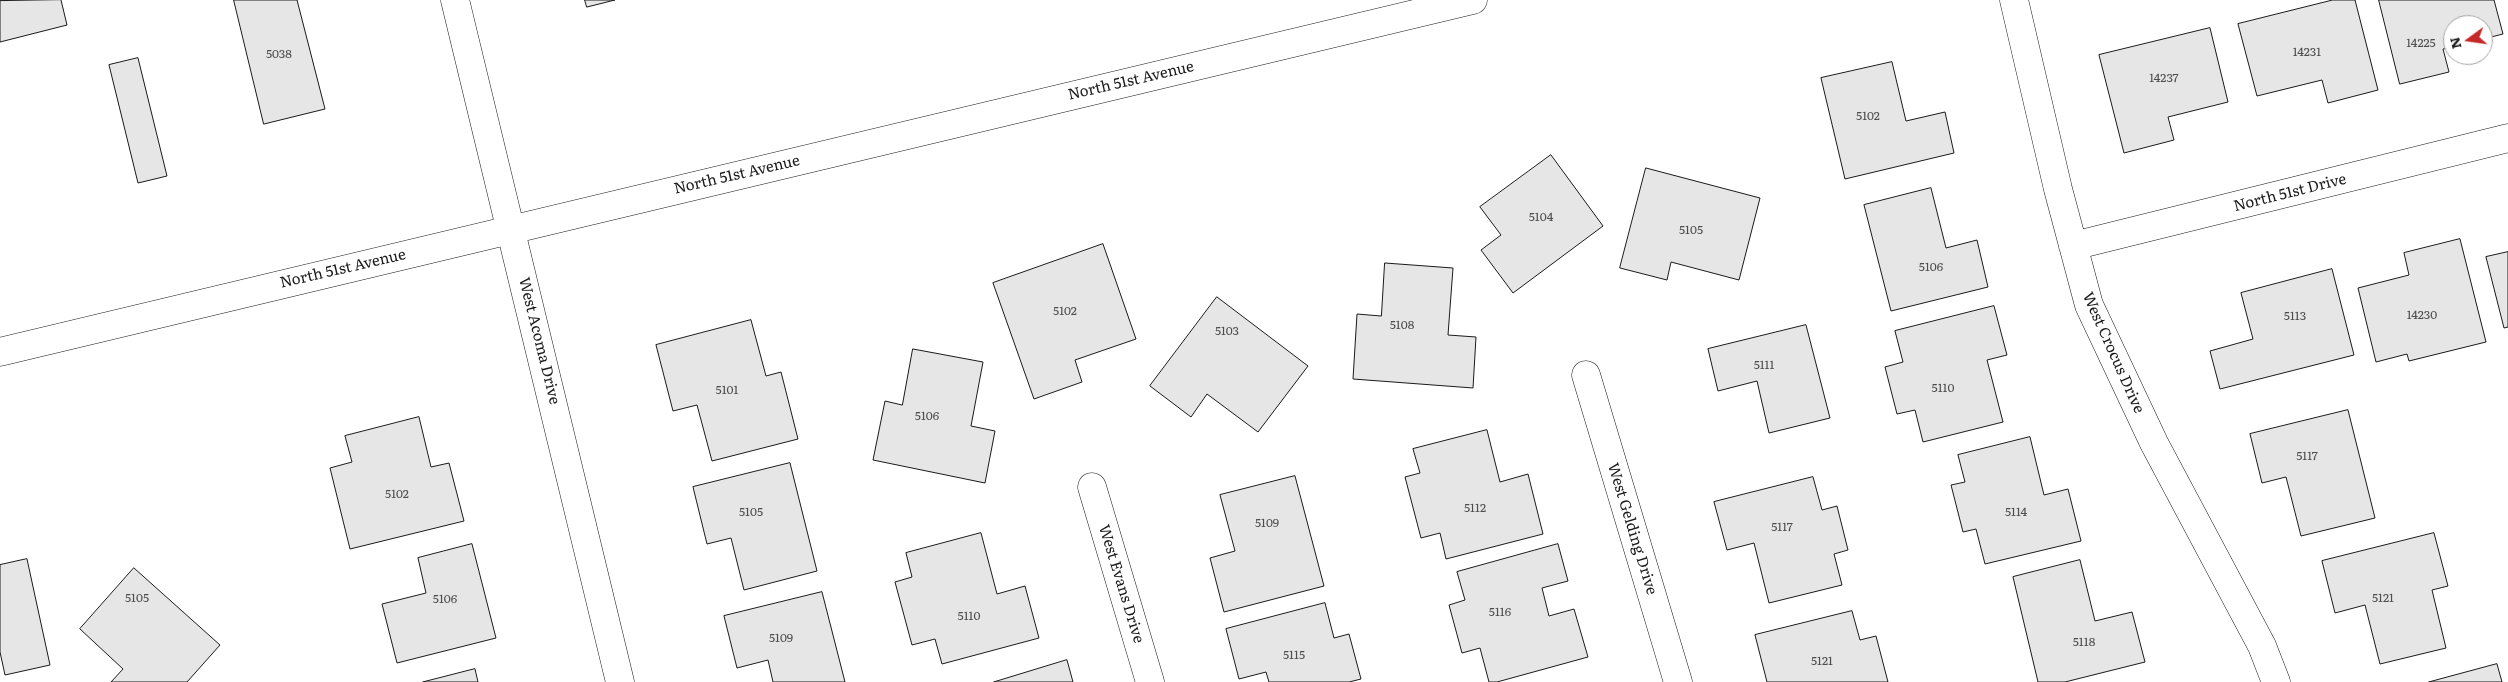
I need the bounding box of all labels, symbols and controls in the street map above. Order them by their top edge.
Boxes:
north arrow [2443,15,2493,65]
text: N [2443,35,2466,52]
house number: 14225 [2406,36,2436,50]
house number: 14231 [2293,45,2321,59]
house number: 5038 [266,47,292,61]
street label: North 51st Avenue [1066,58,1196,104]
house number: 14237 [2149,71,2179,85]
house number: 5102 [1856,109,1880,123]
street label: North 51st Avenue [672,152,802,198]
street label: North 51st Drive [2232,170,2348,216]
house number: 5104 [1529,210,1553,224]
house number: 5105 [1679,223,1703,237]
street label: North 51st Avenue [278,246,408,292]
house number: 5106 [1919,260,1943,274]
street label: West Acoma Drive [515,276,563,406]
street label: West Crocus Drive [2078,290,2148,416]
house number: 5102 [1053,304,1077,318]
house number: 14230 [2407,308,2437,322]
house number: 5113 [2284,309,2306,323]
house number: 5108 [1390,318,1414,332]
house number: 5103 [1215,324,1239,338]
house number: 5111 [1754,358,1774,372]
house number: 5110 [1932,381,1954,395]
house number: 5101 [716,383,738,397]
house number: 5106 [915,409,939,423]
house number: 5117 [2296,449,2318,463]
street label: West Gelding Drive [1603,461,1661,597]
house number: 5102 [385,487,409,501]
house number: 5112 [1464,501,1486,515]
house number: 5105 [739,505,763,519]
house number: 5114 [2005,505,2027,519]
house number: 5109 [1255,516,1279,530]
house number: 5117 [1771,520,1793,534]
street label: West Evans Drive [1094,523,1148,645]
house number: 5105 [125,591,149,605]
house number: 5121 [2372,591,2394,605]
house number: 5106 [433,592,457,606]
house number: 5116 [1489,605,1511,619]
house number: 5110 [958,609,980,623]
house number: 5109 [769,631,793,645]
house number: 5118 [2073,635,2095,649]
house number: 5115 [1283,648,1305,662]
house number: 5121 [1811,654,1833,668]

